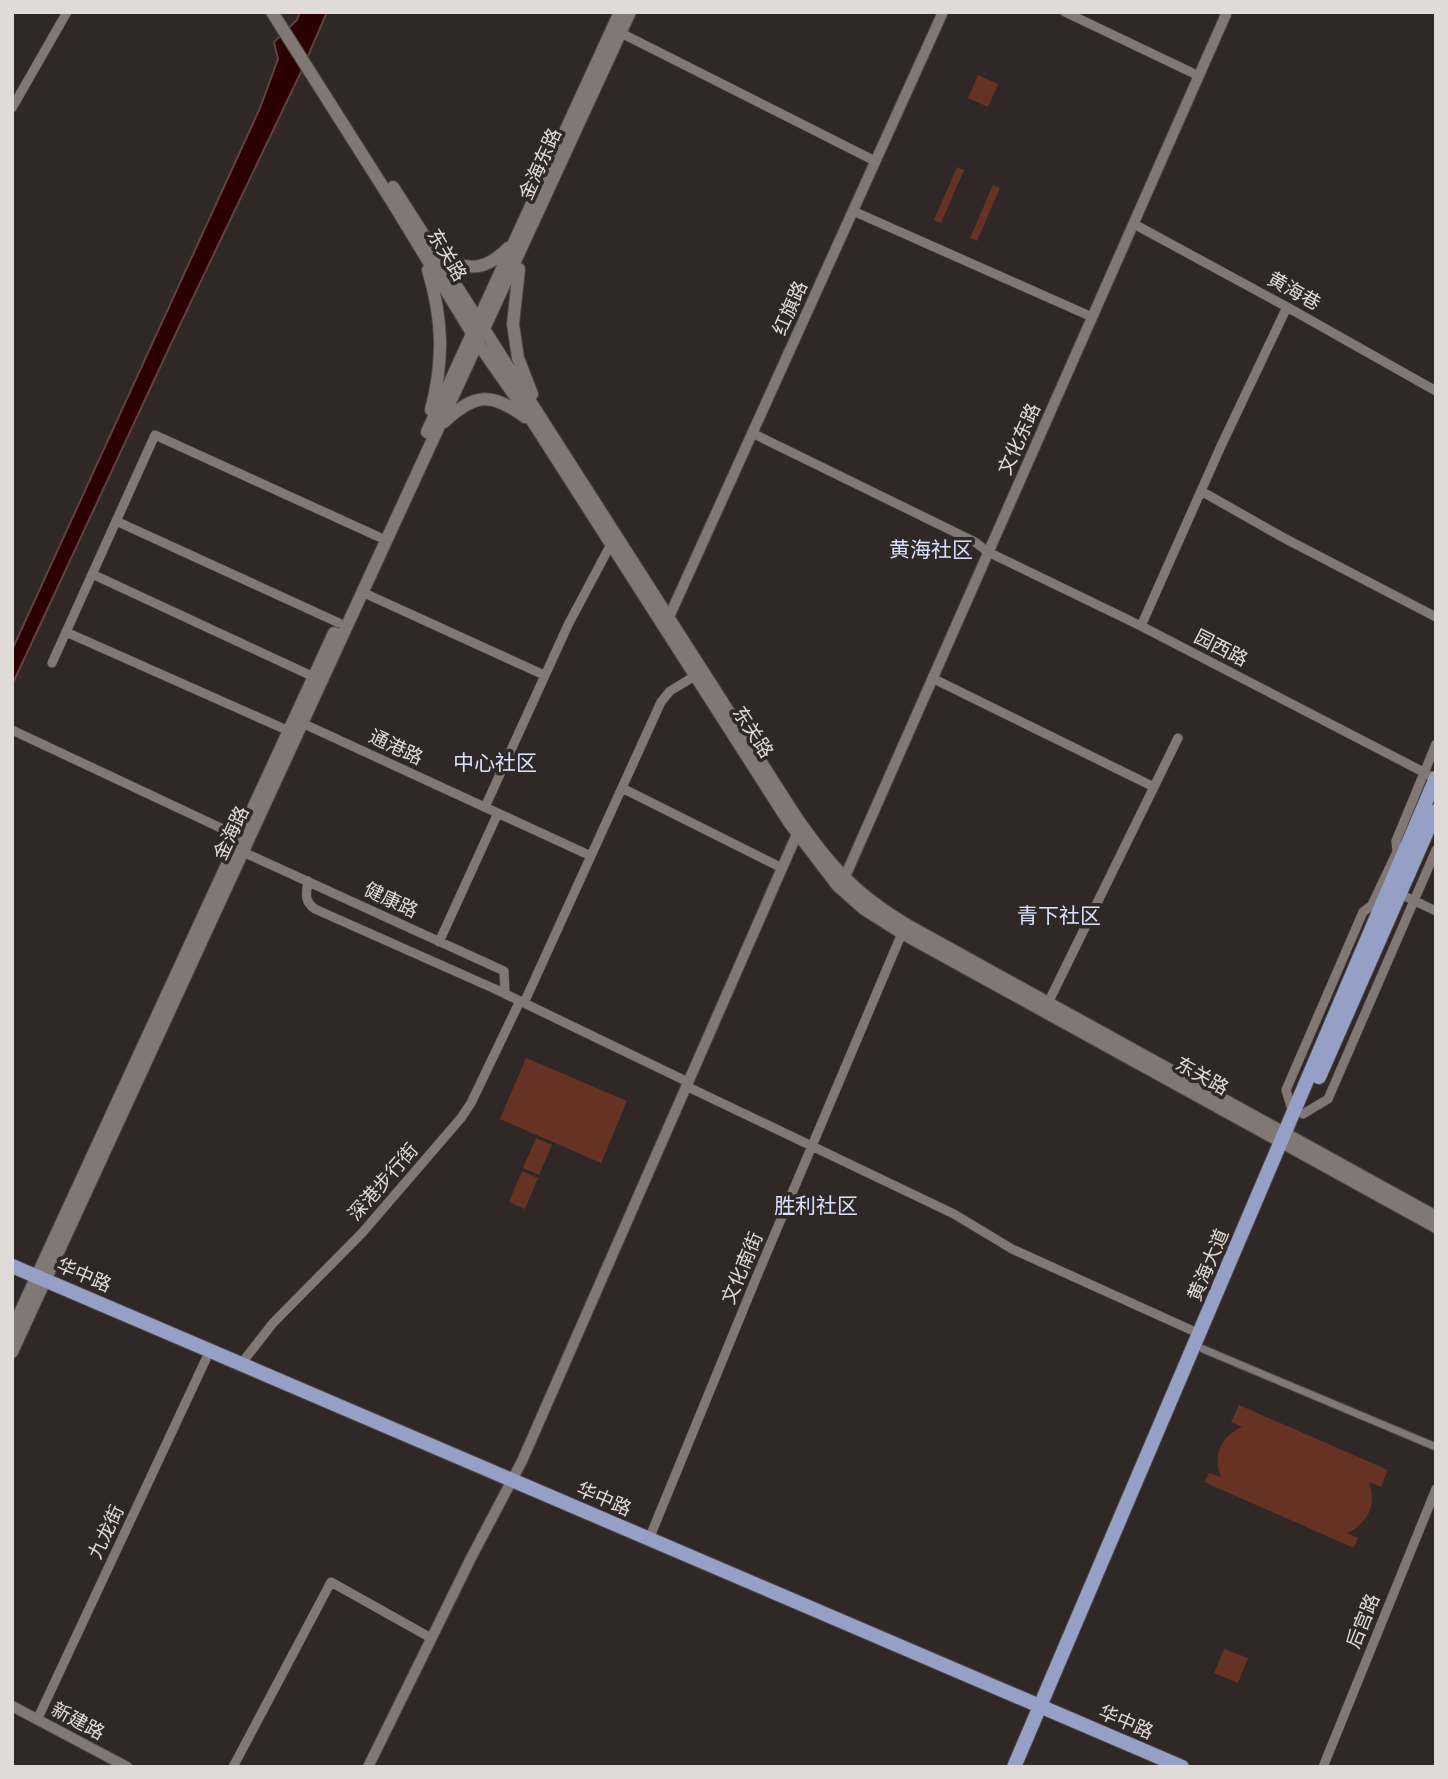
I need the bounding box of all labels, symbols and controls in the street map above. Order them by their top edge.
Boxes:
street label: 金海东路 [514,125,566,203]
street label: 东关路 [422,225,472,285]
street label: 黄海巷 [1263,267,1325,315]
street label: 红旗路 [768,277,812,339]
street label: 文化东路 [993,400,1045,478]
district label: 黄海社区 [889,537,973,562]
street label: 园西路 [1190,625,1252,671]
street label: 东关路 [728,702,778,762]
street label: 通港路 [365,725,427,769]
district label: 中心社区 [453,750,537,775]
street label: 金海路 [209,802,253,864]
street label: 健康路 [360,878,422,922]
district label: 青下社区 [1017,903,1101,928]
street label: 东关路 [1171,1052,1233,1100]
street label: 深港步行街 [343,1139,423,1225]
district label: 胜利社区 [774,1193,858,1218]
street label: 黄海大道 [1183,1226,1233,1304]
street label: 文化南街 [717,1229,767,1307]
street label: 华中路 [53,1253,115,1297]
street label: 华中路 [573,1477,635,1521]
street label: 九龙街 [84,1501,128,1563]
street label: 后宫路 [1342,1590,1384,1652]
street label: 新建路 [47,1697,109,1745]
street label: 华中路 [1095,1700,1157,1744]

